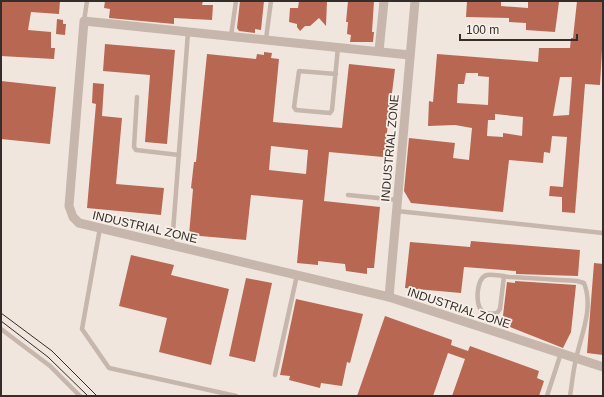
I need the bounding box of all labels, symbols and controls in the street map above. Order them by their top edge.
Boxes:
scale bar [460,16,577,42]
text: 100 m [466,23,499,37]
street label: INDUSTRIAL ZONE [378,94,402,202]
street label: INDUSTRIAL ZONE [91,208,199,246]
street label: INDUSTRIAL ZONE [406,285,512,331]

